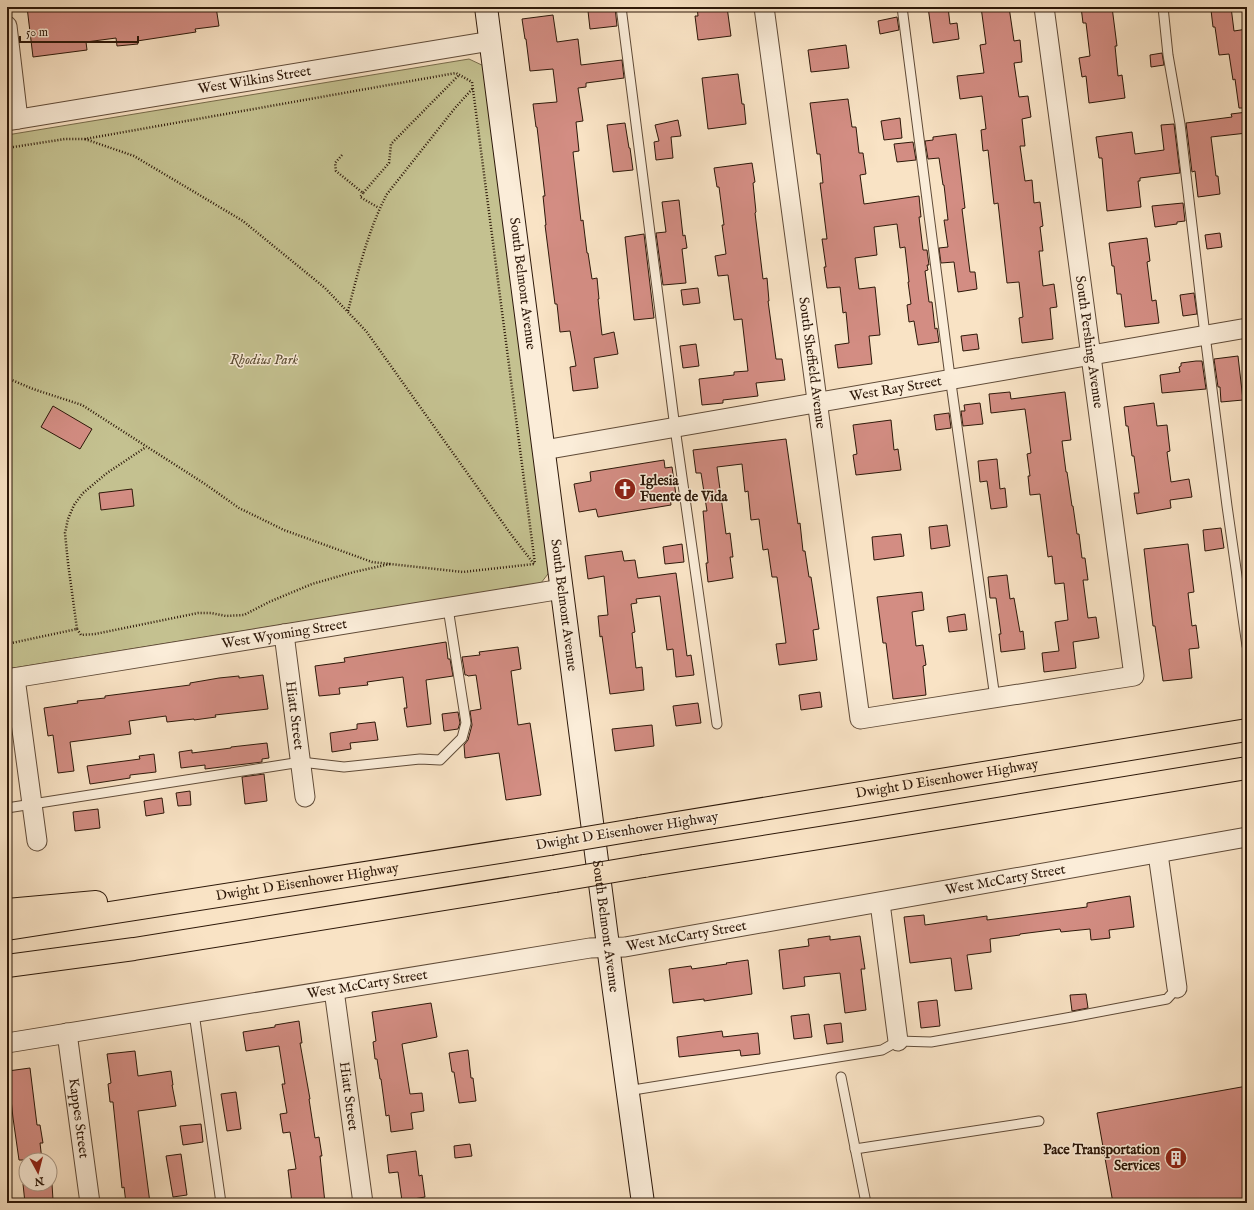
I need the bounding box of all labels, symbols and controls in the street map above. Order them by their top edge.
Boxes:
scale bar [20,18,138,44]
text: 50 m [26,25,48,40]
street label: West Wilkins Street [197,62,313,98]
street label: South Belmont Avenue [505,216,540,351]
street label: South Pershing Avenue [1071,275,1107,410]
street label: South Sheffield Avenue [794,296,830,430]
park label: Rhodius Park [230,351,299,369]
street label: West Ray Street [848,372,943,406]
place label: Iglesia Fuente de Vida [640,472,728,506]
church icon: Iglesia Fuente de Vida [612,476,638,502]
street label: South Belmont Avenue [546,538,581,673]
street label: West Wyoming Street [220,615,349,653]
street label: Hiatt Street [281,680,308,751]
street label: Dwight D Eisenhower Highway [854,755,1040,803]
street label: Dwight D Eisenhower Highway [534,808,720,854]
street label: Dwight D Eisenhower Highway [215,859,400,905]
street label: South Belmont Avenue [588,859,623,994]
street label: West McCarty Street [944,860,1067,899]
street label: West McCarty Street [625,917,748,956]
street label: West McCarty Street [306,966,429,1003]
street label: Hiatt Street [335,1060,362,1132]
street label: Kappes Street [64,1077,93,1160]
place label: Pace Transportation Services [1043,1141,1161,1175]
building icon: Pace Transportation Services [1163,1145,1189,1171]
north arrow [18,1152,58,1192]
text: N [33,1173,46,1189]

